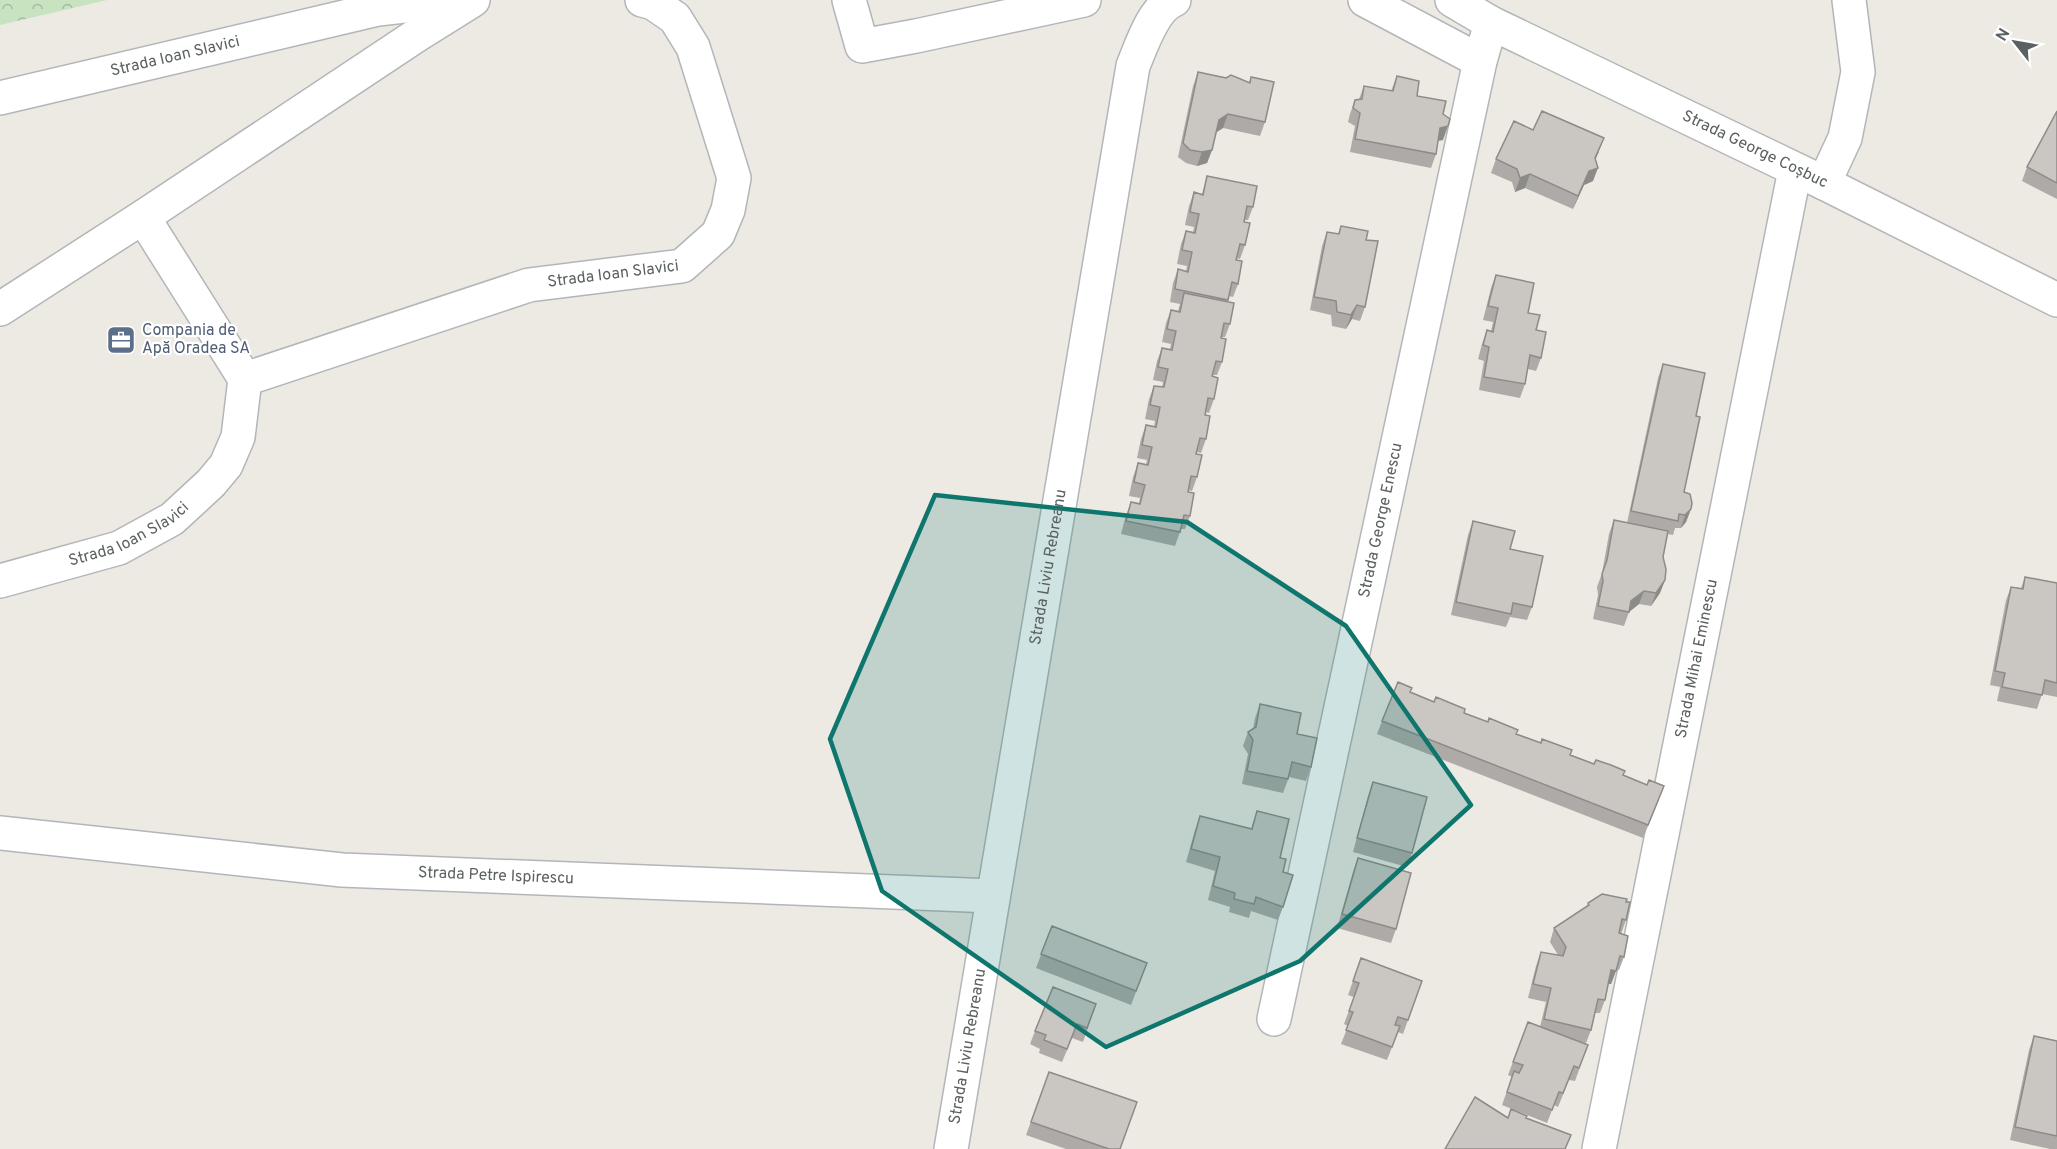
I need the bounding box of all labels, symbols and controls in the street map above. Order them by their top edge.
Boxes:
north arrow [1985,12,2045,72]
text: N [1992,25,2015,45]
street label: Strada Ioan Slavici [109,32,242,82]
street label: Strada George Coșbuc [1679,106,1831,193]
street label: Strada Ioan Slavici [546,256,680,293]
place label: Compania de Apă Oradea SA [142,321,250,359]
office icon: Compania de Apă Oradea SA [105,324,137,356]
street label: Strada George Enescu [1355,441,1408,600]
street label: Strada Liviu Rebreanu [1026,488,1072,646]
street label: Strada Ioan Slavici [67,498,194,571]
street label: Strada Mihai Eminescu [1671,577,1723,740]
street label: Strada Petre Ispirescu [417,863,574,889]
street label: Strada Liviu Rebreanu [945,967,991,1126]

